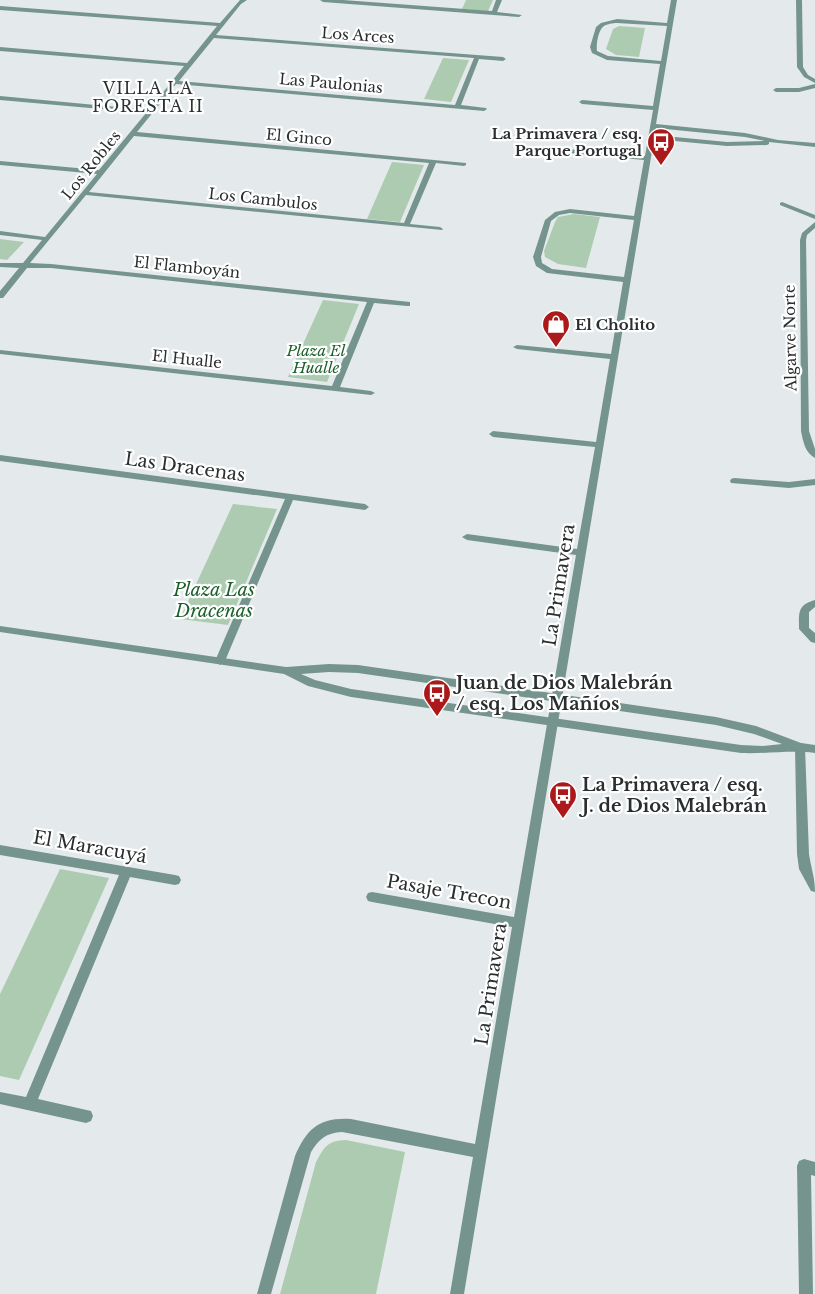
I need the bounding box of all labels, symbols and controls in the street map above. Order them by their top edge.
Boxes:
street label: Los Arces [321,23,395,47]
street label: Las Paulonias [278,69,384,97]
district label: VILLA LA FORESTA II [92,78,204,116]
place label: La Primavera / esq. Parque Portugal [491,124,643,160]
street label: El Ginco [265,125,333,149]
street label: Los Robles [57,126,125,203]
bus stop icon: La Primavera / esq. Parque Portugal [646,127,676,166]
street label: Los Cambulos [207,184,319,214]
street label: El Flamboyán [133,252,241,282]
street label: Algarve Norte [780,284,800,393]
shop icon: El Cholito [541,309,571,348]
place label: El Cholito [575,315,655,334]
park label: Plaza El Hualle [286,341,346,377]
street label: El Hualle [151,346,223,372]
street label: Las Dracenas [123,448,247,486]
street label: La Primavera [538,522,580,648]
park label: Plaza Las Dracenas [172,579,255,622]
place label: Juan de Dios Malebrán / esq. Los Mañíos [452,672,672,715]
bus stop icon: Juan de Dios Malebrán / esq. Los Mañíos [422,678,452,717]
place label: La Primavera / esq. J. de Dios Malebrán [578,774,767,817]
bus stop icon: La Primavera / esq. J. de Dios Malebrán [548,780,578,819]
street label: El Maracuyá [31,826,149,868]
street label: Pasaje Trecon [385,870,513,914]
street label: La Primavera [470,921,512,1047]

